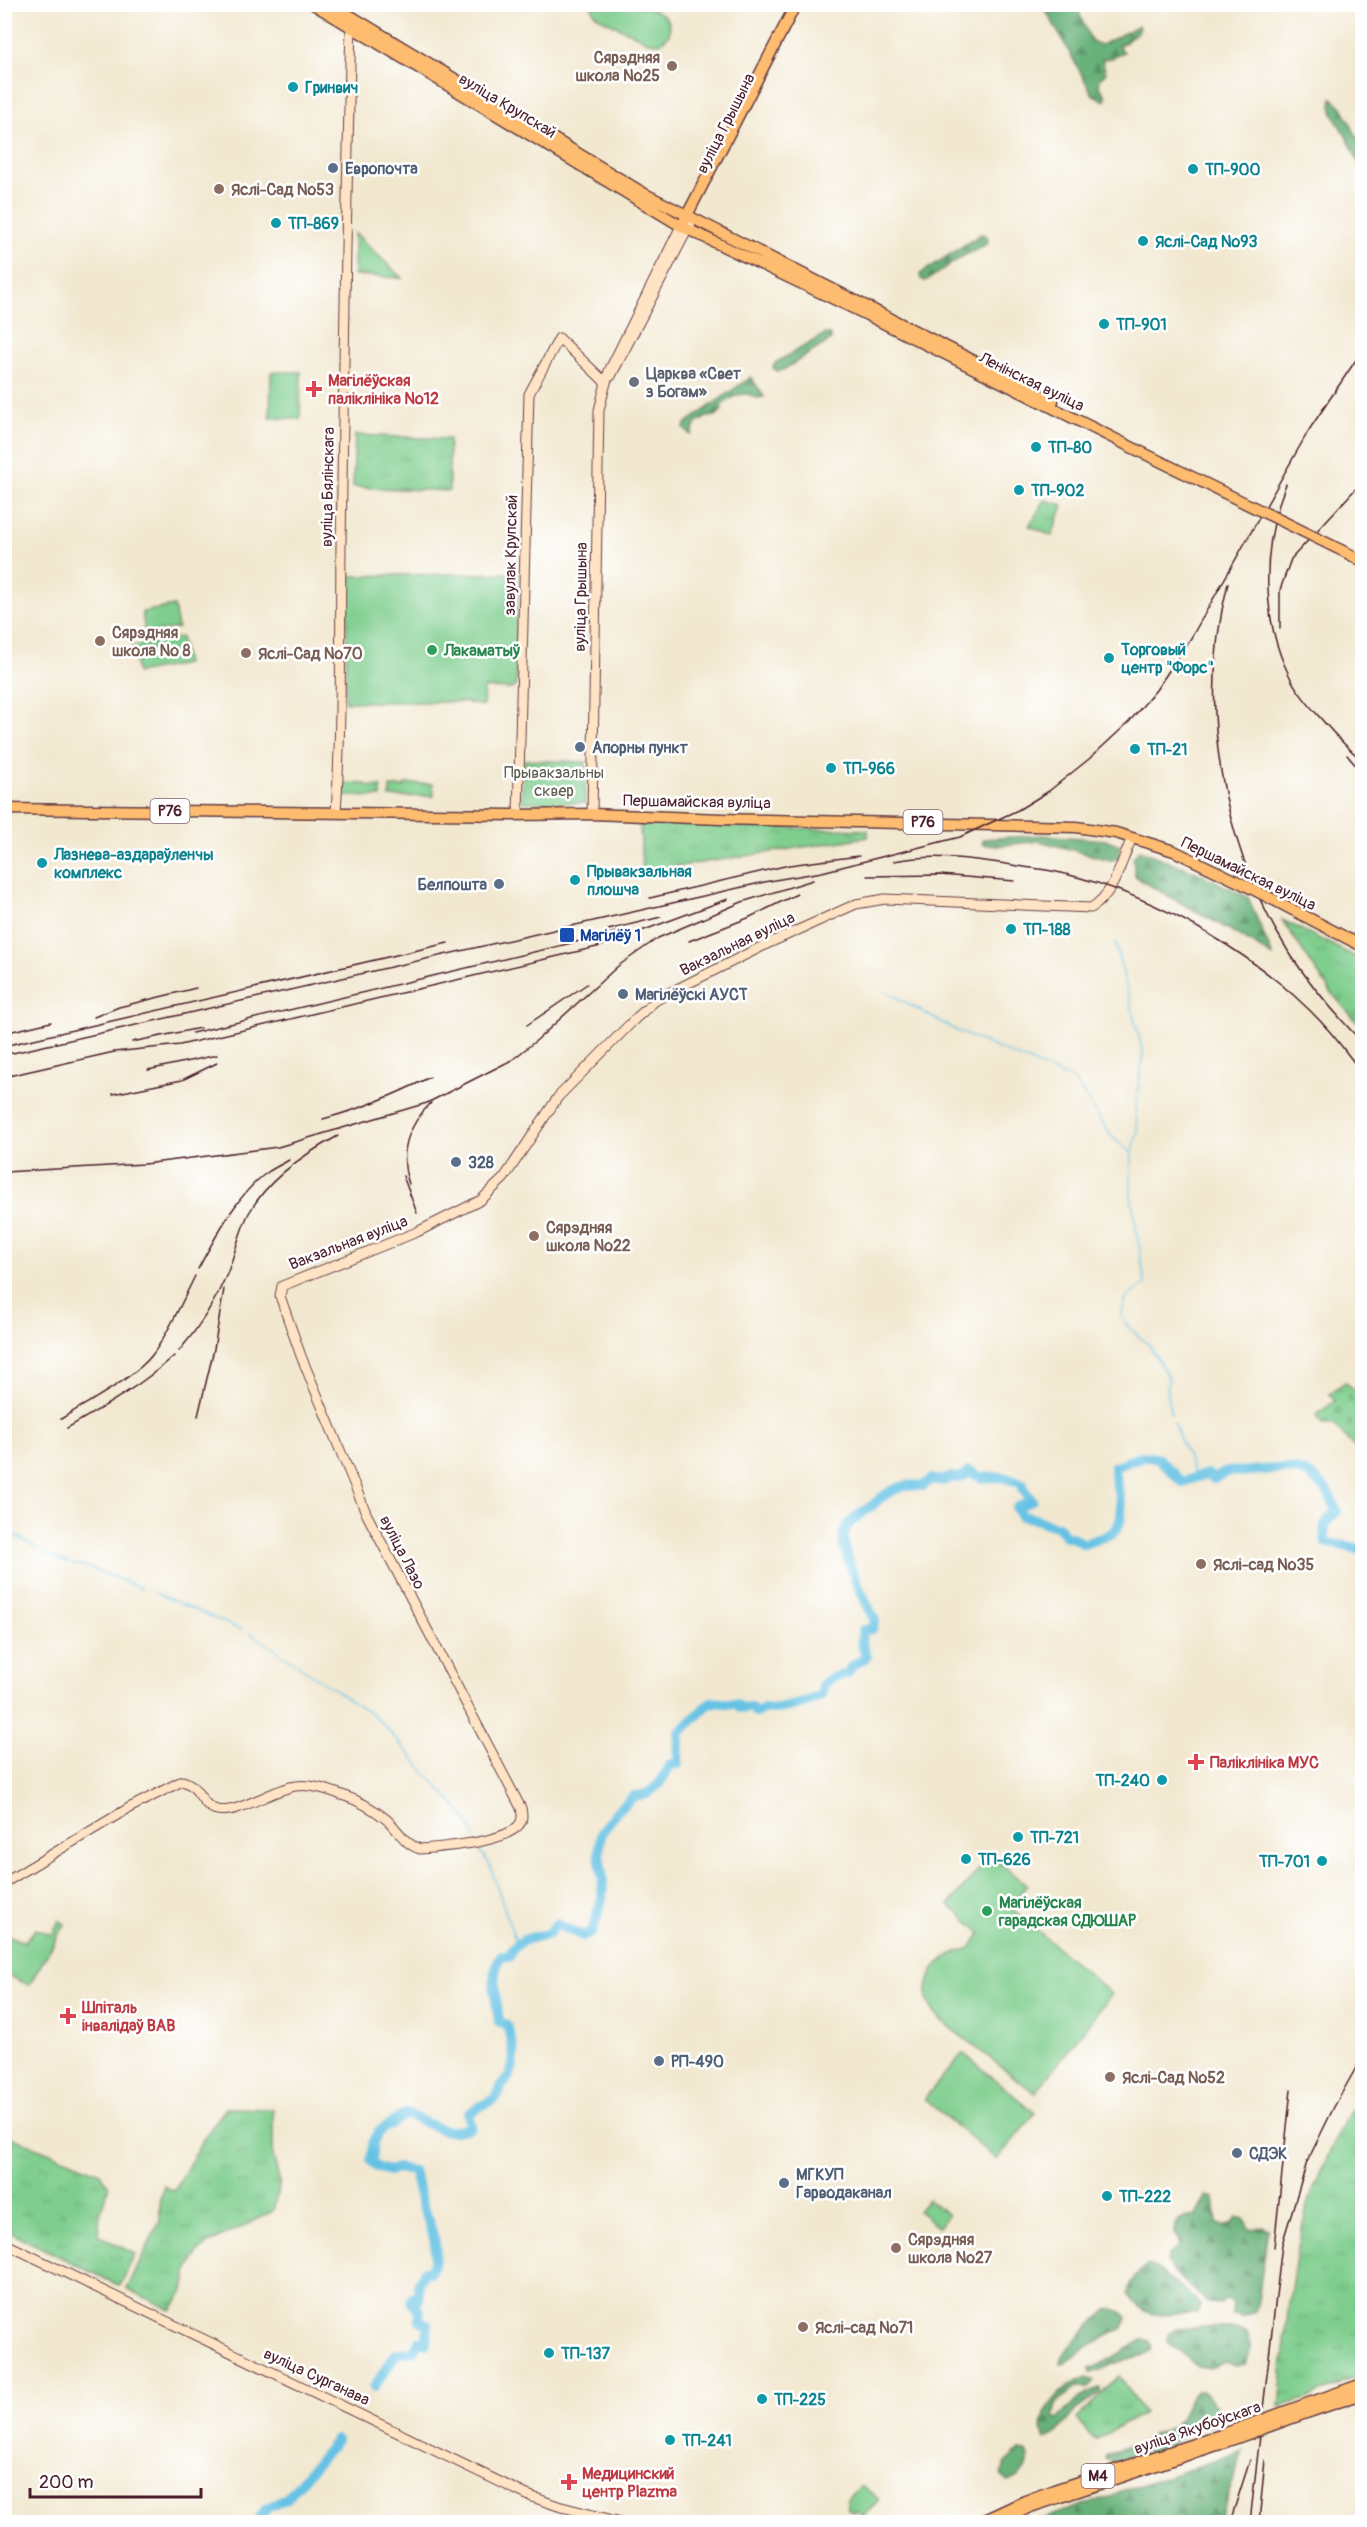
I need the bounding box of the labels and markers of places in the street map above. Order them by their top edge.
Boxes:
place label: Сярэдняя школа №25 [575,48,660,86]
marker: Сярэдняя школа №25 [665,59,679,73]
place label: Гринвич [305,78,358,98]
marker: Гринвич [286,80,300,94]
place label: Европочта [345,159,418,179]
place label: ТП-900 [1204,160,1260,180]
marker: Европочта [326,161,340,175]
marker: ТП-900 [1186,162,1200,176]
place label: Яслі-Сад №53 [231,180,334,200]
marker: Яслі-Сад №53 [212,182,226,196]
place label: ТП-869 [287,214,339,234]
marker: ТП-869 [269,216,283,230]
place label: Яслі-Сад №93 [1155,232,1258,252]
marker: Яслі-Сад №93 [1136,234,1150,248]
place label: ТП-901 [1115,315,1167,335]
marker: ТП-901 [1097,317,1111,331]
place label: Царква «Свет з Богам» [646,364,742,402]
place label: Магілёўская паліклініка №12 [328,371,439,409]
marker: Царква «Свет з Богам» [627,375,641,389]
marker: Магілёўская паліклініка №12 [305,380,323,398]
place label: ТП-80 [1047,438,1092,458]
marker: ТП-80 [1029,440,1043,454]
place label: ТП-902 [1030,481,1084,501]
marker: ТП-902 [1012,483,1026,497]
place label: Сярэдняя школа № 8 [112,623,190,661]
marker: Сярэдняя школа № 8 [93,634,107,648]
place label: Торговый центр "Форс" [1120,640,1214,678]
place label: Лакаматыў [443,641,520,661]
marker: Лакаматыў [425,643,439,657]
place label: Яслі-Сад №70 [258,644,363,664]
marker: Яслі-Сад №70 [239,646,253,660]
marker: Торговый центр "Форс" [1102,651,1116,665]
place label: Апорны пункт [592,738,689,758]
marker: Апорны пункт [573,740,587,754]
place label: ТП-21 [1146,740,1188,760]
marker: ТП-21 [1128,742,1142,756]
place label: ТП-966 [842,759,895,779]
marker: ТП-966 [824,761,838,775]
place label: Лазнева-аздараўленчы комплекс [53,845,213,883]
marker: Лазнева-аздараўленчы комплекс [35,856,49,870]
place label: Прывакзальная плошча [587,862,692,900]
marker: Прывакзальная плошча [568,873,582,887]
place label: Белпошта [418,875,488,895]
marker: Белпошта [492,877,506,891]
place label: ТП-188 [1022,920,1071,940]
marker: ТП-188 [1004,922,1018,936]
marker: Магілёў 1 [558,926,576,944]
place label: Магілёў 1 [580,926,641,946]
place label: Магілёўскі АУСТ [635,985,748,1005]
marker: Магілёўскі АУСТ [616,987,630,1001]
place label: 328 [468,1153,494,1173]
marker: 328 [449,1155,463,1169]
place label: Сярэдняя школа №22 [546,1218,631,1256]
marker: Сярэдняя школа №22 [527,1229,541,1243]
place label: Яслі-сад №35 [1213,1555,1314,1575]
marker: Яслі-сад №35 [1194,1557,1208,1571]
marker: Паліклініка МУС [1187,1753,1205,1771]
place label: Паліклініка МУС [1210,1753,1319,1773]
place label: ТП-240 [1095,1771,1150,1791]
marker: ТП-240 [1155,1773,1169,1787]
place label: ТП-721 [1029,1828,1079,1848]
marker: ТП-721 [1011,1830,1025,1844]
place label: ТП-626 [977,1850,1031,1870]
marker: ТП-626 [959,1852,973,1866]
place label: ТП-701 [1258,1852,1310,1872]
marker: ТП-701 [1315,1854,1329,1868]
place label: Магілёўская гарадская СДЮШАР [998,1893,1137,1931]
marker: Магілёўская гарадская СДЮШАР [980,1904,994,1918]
place label: Шпіталь інвалідаў ВАВ [81,1998,175,2036]
marker: Шпіталь інвалідаў ВАВ [59,2007,77,2025]
place label: РП-490 [671,2052,724,2072]
marker: РП-490 [652,2054,666,2068]
place label: Яслі-Сад №52 [1122,2068,1225,2088]
marker: Яслі-Сад №52 [1103,2070,1117,2084]
place label: СДЭК [1249,2144,1287,2164]
marker: СДЭК [1230,2146,1244,2160]
place label: МГКУП Гарводаканал [796,2165,892,2203]
marker: МГКУП Гарводаканал [777,2176,791,2190]
place label: ТП-222 [1118,2187,1171,2207]
marker: ТП-222 [1100,2189,1114,2203]
place label: Сярэдняя школа №27 [908,2230,993,2268]
marker: Сярэдняя школа №27 [889,2241,903,2255]
place label: Яслі-сад №71 [815,2318,913,2338]
marker: Яслі-сад №71 [796,2320,810,2334]
place label: ТП-137 [560,2344,610,2364]
marker: ТП-137 [542,2346,556,2360]
place label: ТП-225 [773,2390,826,2410]
marker: ТП-225 [755,2392,769,2406]
place label: ТП-241 [681,2431,732,2451]
marker: ТП-241 [663,2433,677,2447]
place label: Медицинский центр Plazma [582,2464,678,2502]
marker: Медицинский центр Plazma [560,2473,578,2491]

